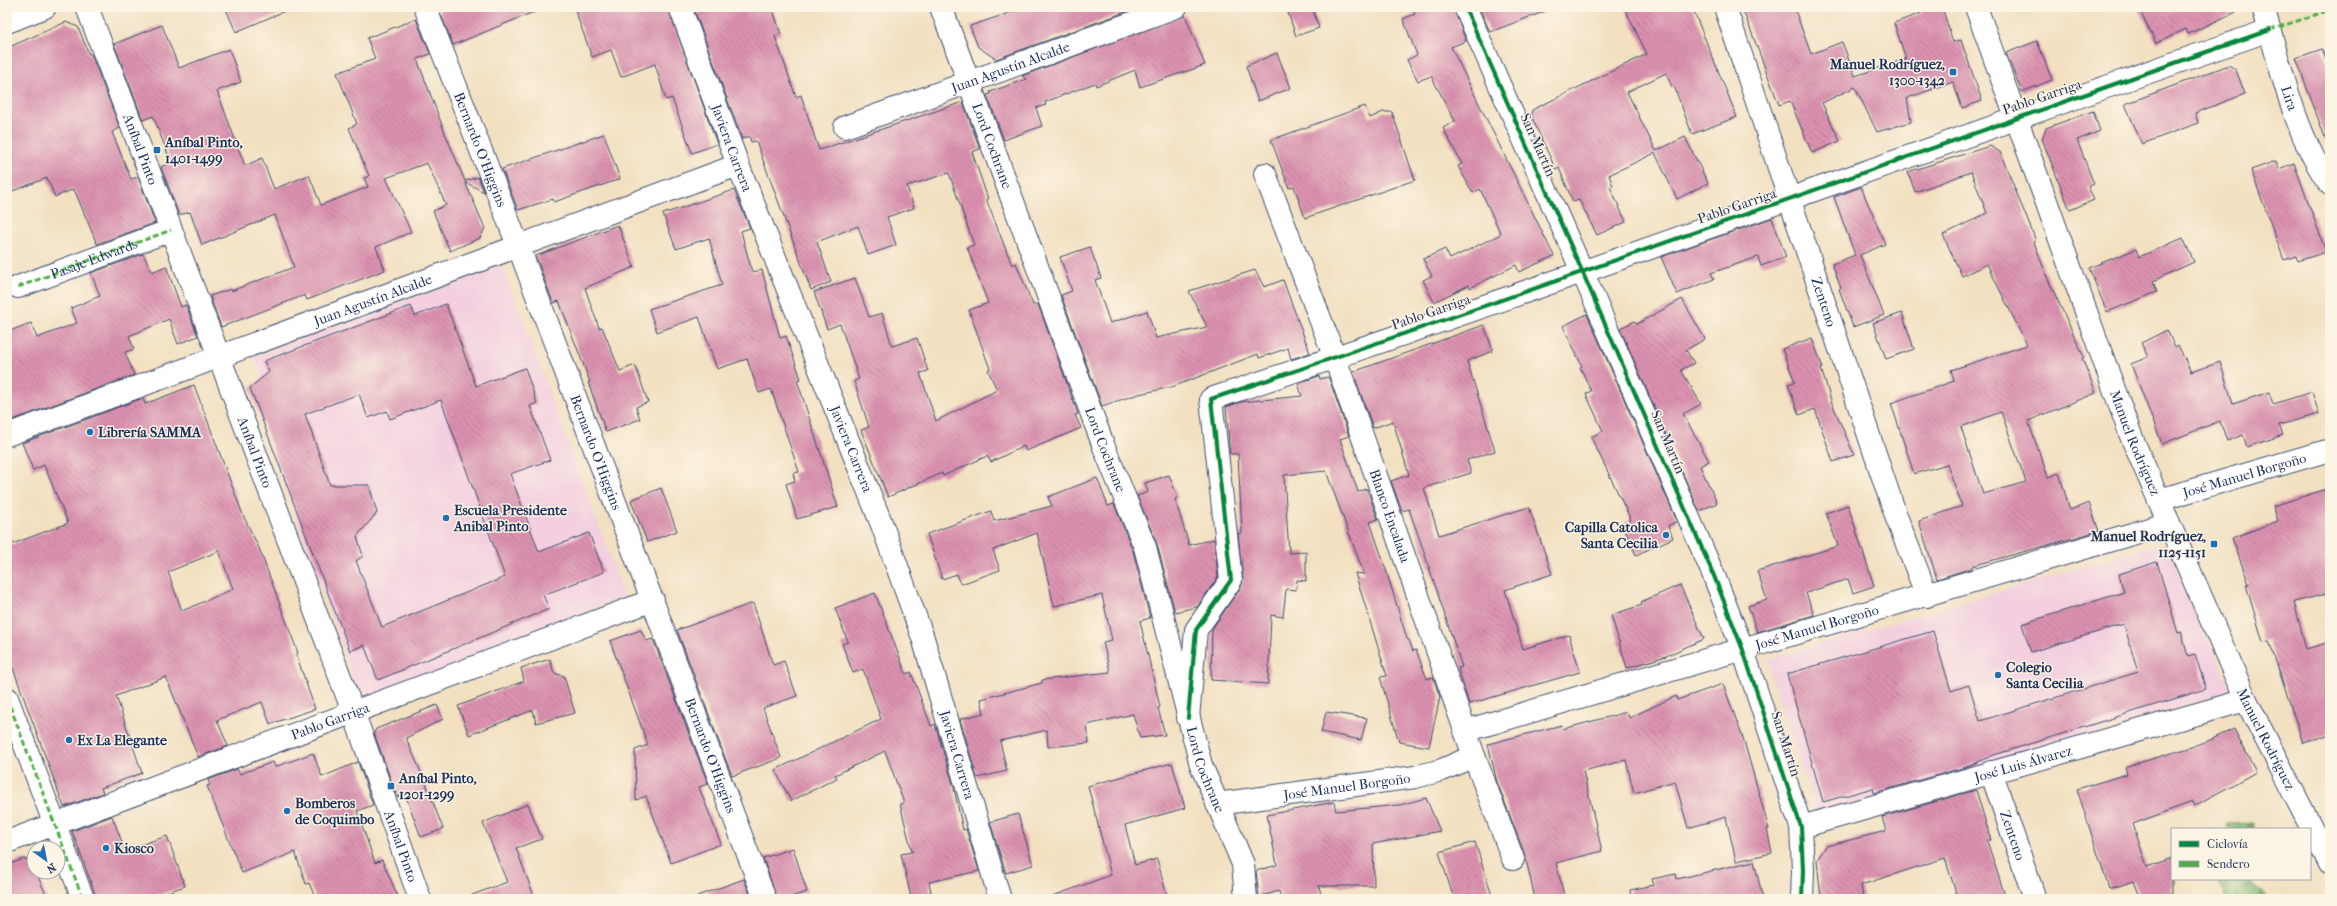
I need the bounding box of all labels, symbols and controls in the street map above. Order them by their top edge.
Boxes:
street label: Juan Agustín Alcalde [948,38,1072,97]
place label: Manuel Rodríguez, 1300-1342 [1829,56,1945,89]
marker: Manuel Rodríguez, 1300-1342 [1948,67,1958,77]
street label: Pablo Garriga [2000,75,2084,118]
street label: Lira [2278,84,2302,113]
street label: Bernardo O'Higgins [451,90,511,209]
street label: Javiera Carrera [708,101,756,194]
street label: Lord Cochrane [969,101,1016,191]
street label: Aníbal Pinto [119,110,162,187]
street label: San Martín [1517,111,1559,179]
place label: Aníbal Pinto, 1401-1499 [164,134,243,167]
marker: Aníbal Pinto, 1401-1499 [152,145,162,155]
street label: Pablo Garriga [1695,184,1779,227]
street label: Pasaje Edwards [48,235,140,283]
street label: Juan Agustín Alcalde [310,270,434,330]
street label: Zenteno [1808,275,1840,329]
street label: Pablo Garriga [1389,290,1473,333]
street label: Manuel Rodríguez [2107,388,2164,498]
street label: Bernardo O'Higgins [567,392,626,512]
street label: Javiera Carrera [826,402,877,495]
street label: Lord Cochrane [1081,404,1130,494]
street label: San Martín [1647,408,1689,476]
street label: Aníbal Pinto [234,413,276,490]
place label: Librería SAMMA [98,424,202,441]
marker: Librería SAMMA [85,427,95,437]
street label: José Manuel Borgoño [2180,449,2308,501]
street label: Blanco Encalada [1366,467,1414,565]
place label: Escuela Presidente Anibal Pinto [453,502,567,535]
marker: Escuela Presidente Anibal Pinto [441,513,451,523]
place label: Capilla Catolica Santa Cecilia [1565,519,1659,552]
place label: Manuel Rodríguez, 1125-1151 [2090,528,2206,561]
marker: Capilla Catolica Santa Cecilia [1661,530,1671,540]
marker: Manuel Rodríguez, 1125-1151 [2209,539,2219,549]
street label: José Manuel Borgoño [1752,601,1881,654]
place label: Colegio Santa Cecilia [2006,659,2084,692]
marker: Colegio Santa Cecilia [1993,670,2003,680]
street label: Manuel Rodríguez [2233,685,2299,793]
street label: Bernardo O'Higgins [681,695,740,815]
street label: Pablo Garriga [289,698,372,743]
street label: Javiera Carrera [936,707,979,802]
street label: San Martín [1767,709,1805,779]
street label: Lord Cochrane [1183,725,1229,815]
place label: Ex La Elegante [77,732,167,749]
marker: Ex La Elegante [64,735,74,745]
street label: José Luis Álvarez [1971,742,2074,786]
street label: José Manuel Borgoño [1281,769,1411,803]
place label: Aníbal Pinto, 1201-1299 [398,770,477,803]
marker: Aníbal Pinto, 1201-1299 [386,781,396,791]
place label: Bomberos de Coquimbo [295,795,374,828]
marker: Bomberos de Coquimbo [282,806,292,816]
street label: Aníbal Pinto [380,807,422,884]
street label: Zenteno [1996,808,2029,862]
legend [2171,828,2311,880]
text: Ciclovía [2207,837,2248,851]
north arrow [26,840,66,880]
place label: Kiosco [114,840,154,857]
marker: Kiosco [101,843,111,853]
text: Sendero [2207,857,2250,871]
text: N [44,860,58,876]

